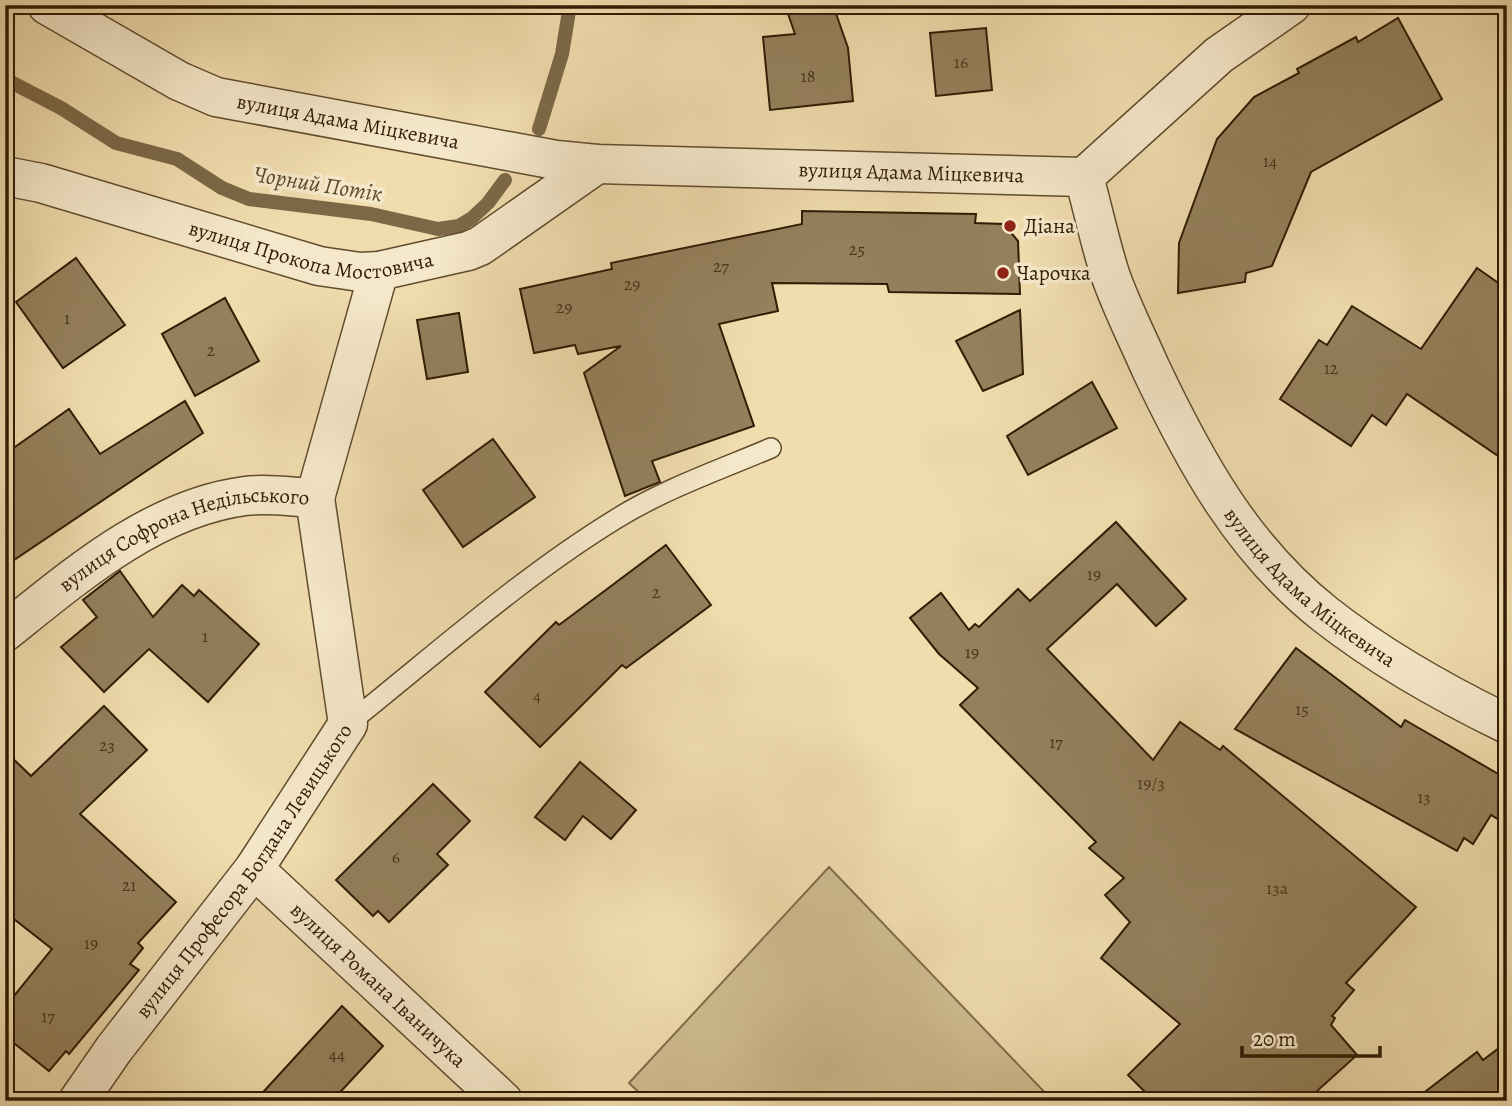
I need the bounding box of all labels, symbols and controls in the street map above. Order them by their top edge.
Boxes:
house number: 16 [954,50,968,74]
house number: 18 [801,64,815,88]
street label: вулиця Адама Міцкевича [235,87,462,156]
house number: 14 [1263,149,1277,173]
street label: вулиця Адама Міцкевича [798,155,1025,189]
water label: Чорний Потік [251,159,385,209]
place label: Діана [1024,212,1075,240]
street label: вулиця Прокопа Мостовича [185,214,436,286]
marker: Діана [1002,218,1018,234]
house number: 25 [849,237,865,261]
house number: 27 [713,254,729,278]
place label: Чарочка [1017,259,1091,287]
marker: Чарочка [995,265,1011,281]
house number: 29 [624,272,640,296]
house number: 29 [556,295,572,319]
house number: 1 [64,306,70,330]
house number: 2 [207,338,216,362]
house number: 12 [1324,356,1339,380]
street label: вулиця Софрона Недільського [53,481,310,598]
street label: вулиця Адама Міцкевича [1217,502,1401,674]
house number: 19 [1087,562,1101,586]
house number: 2 [652,580,661,604]
house number: 1 [202,624,208,648]
house number: 19 [965,640,979,664]
house number: 4 [533,683,541,707]
house number: 15 [1295,697,1309,721]
street label: вулиця Професора Богдана Левицького [129,718,359,1024]
house number: 17 [1049,730,1063,754]
house number: 23 [99,733,115,757]
house number: 19/3 [1137,771,1165,795]
house number: 13 [1417,785,1431,809]
house number: 6 [392,845,400,869]
house number: 21 [122,873,136,897]
house number: 13а [1266,876,1289,900]
street label: вулиця Романа Іваничука [284,896,473,1074]
house number: 19 [84,931,98,955]
house number: 17 [41,1004,55,1028]
scale bar [1242,1015,1381,1059]
text: 20 m [1253,1025,1296,1053]
house number: 44 [329,1042,345,1066]

